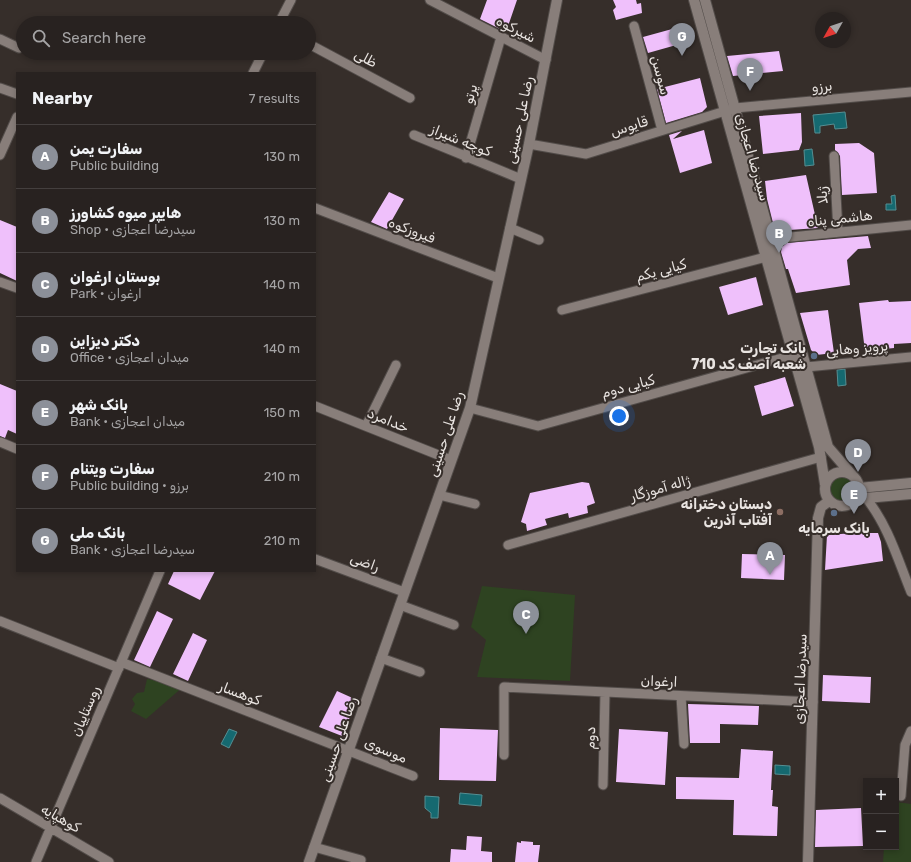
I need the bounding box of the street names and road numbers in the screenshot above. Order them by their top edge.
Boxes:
street label: شیرکوه [493,12,538,47]
street label: ظلی [351,45,380,72]
street label: سوسن [647,54,674,97]
street label: رضا علی حسینی [502,75,537,165]
street label: برزو [811,77,833,96]
street label: پرتو [460,82,482,106]
street label: سیدرضا اعجازی [732,111,773,203]
street label: قایوس [608,113,650,140]
street label: کوچه شیراز [427,120,494,161]
street label: ژیلا [814,185,831,204]
street label: هاشمی پناه [807,207,874,231]
street label: فیروزکوه [386,214,438,247]
street label: کیایی یکم [634,255,689,285]
street label: پرویز وهابی [825,337,889,361]
street label: کیایی دوم [600,371,657,403]
street label: رضا علی حسینی [424,389,467,479]
street label: خدامرد [364,404,411,437]
street label: ژاله آموزگار [627,472,693,505]
street label: راضی [348,549,382,576]
street label: سیدرضا اعجازی [790,634,811,725]
street label: ارغوان [640,672,678,691]
street label: کوهسار [215,677,264,709]
street label: روستاییان [67,683,104,739]
street label: رضا علی حسینی [316,694,361,784]
street label: دوم [582,726,600,750]
street label: موسوی [362,734,410,767]
street label: کوهپایه [38,800,84,838]

